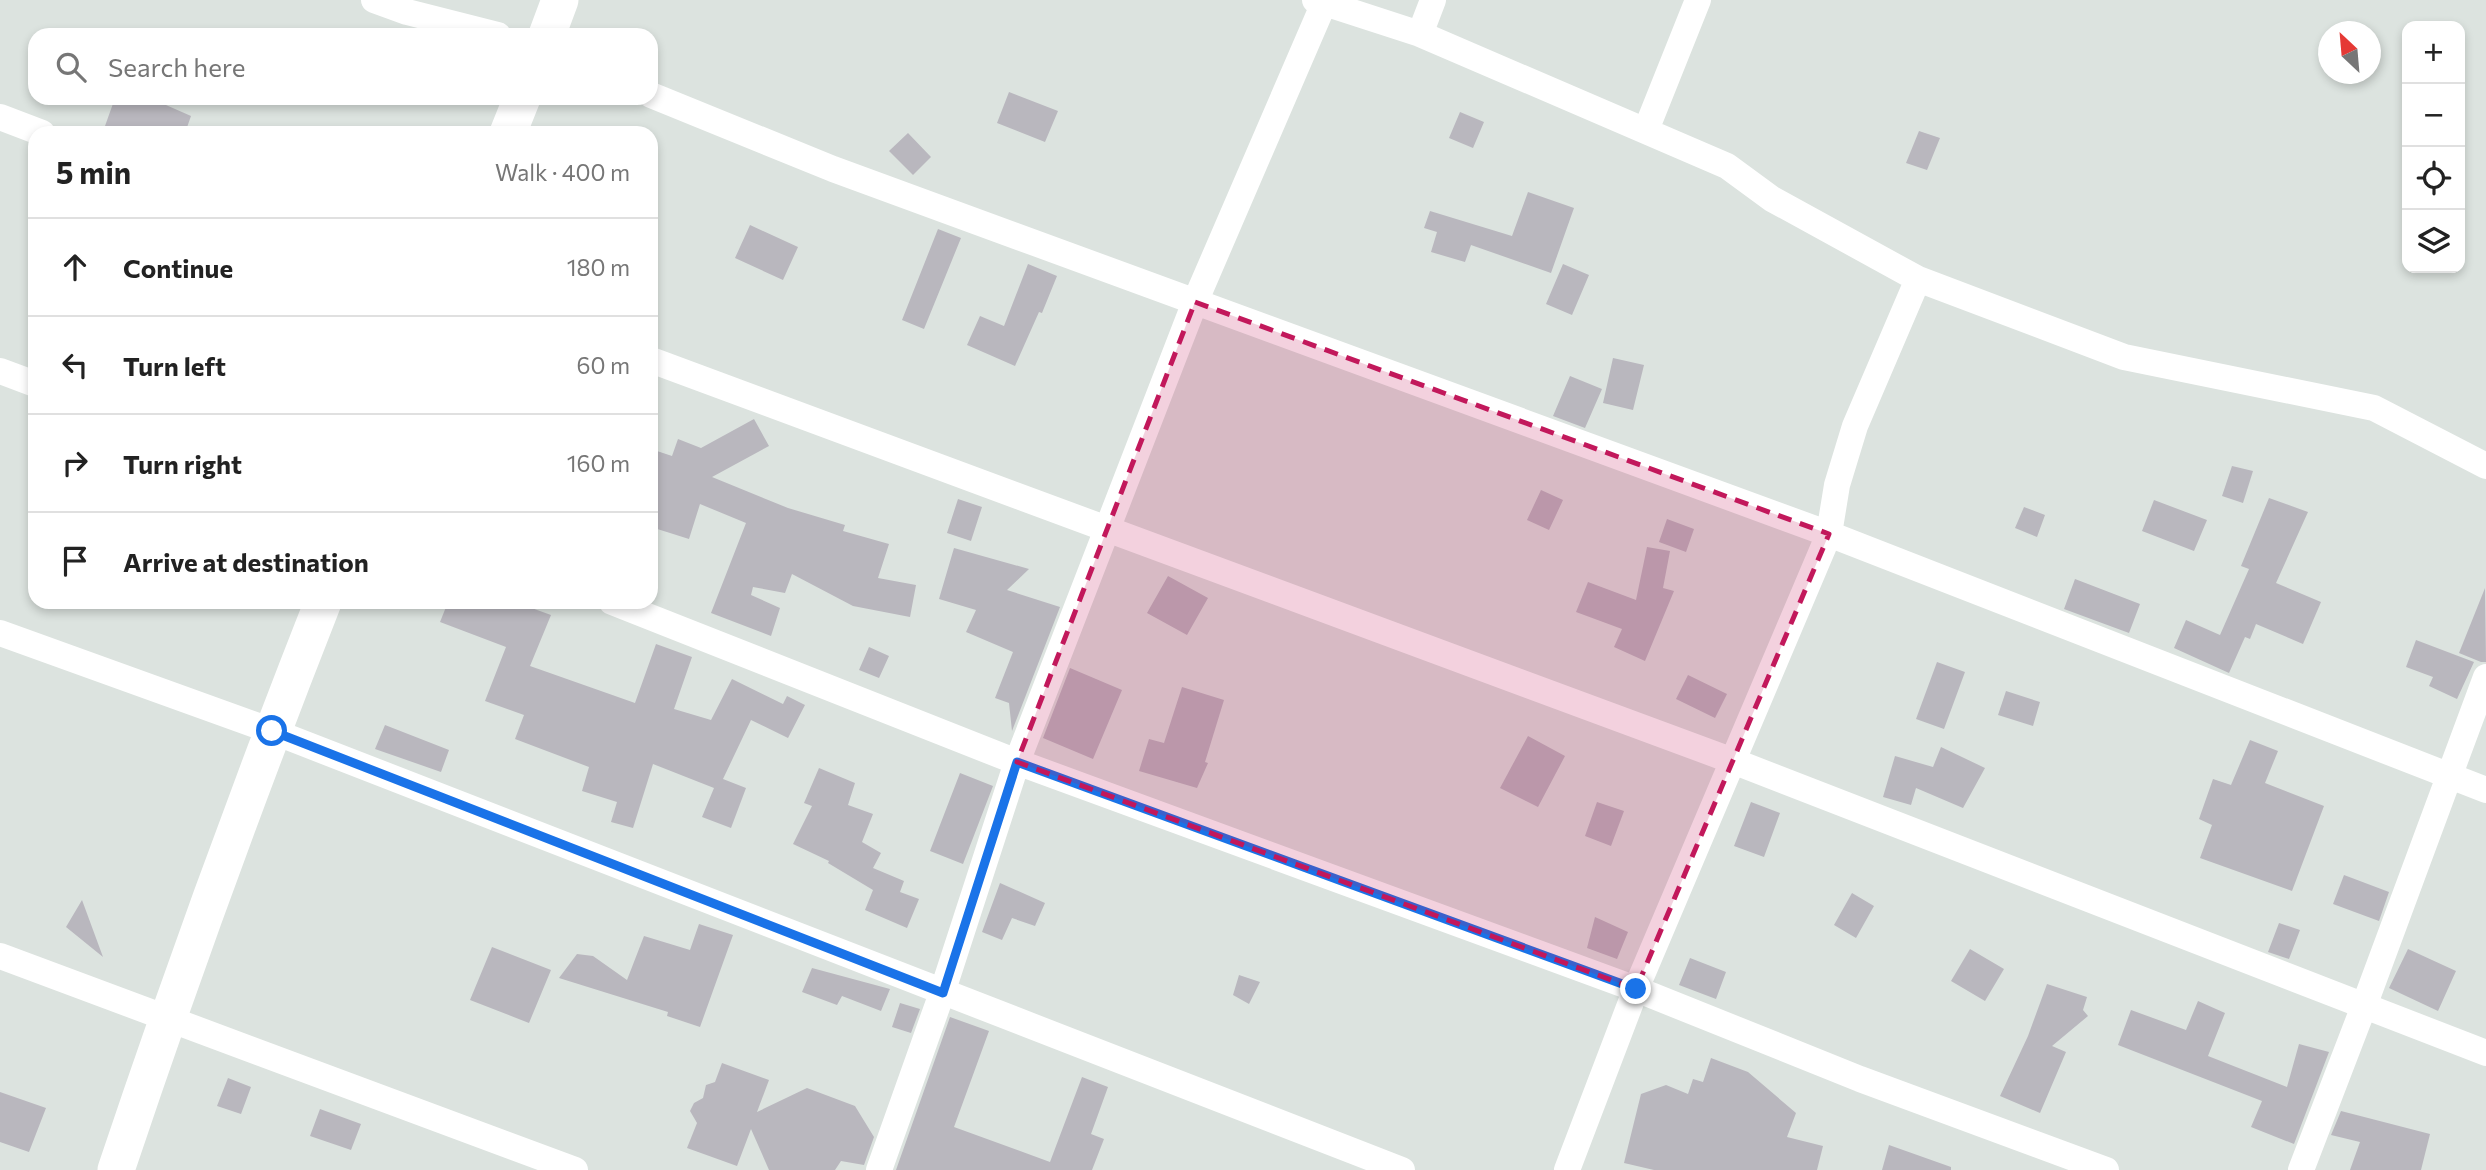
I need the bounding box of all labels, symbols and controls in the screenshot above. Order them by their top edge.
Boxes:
north arrow [2318,21,2381,84]
map controls [2402,21,2465,273]
button: + [2402,21,2465,84]
search box [28,28,658,105]
icon: search [52,48,90,86]
text: Search here [108,51,246,82]
button: − [2402,84,2465,147]
button: locate [2402,147,2465,210]
text: 5 min [56,153,131,190]
text: Walk · 400 m [495,158,630,186]
button: layers [2402,210,2465,273]
icon: ahead [56,248,94,286]
text: Continue [123,252,233,283]
text: 180 m [567,253,630,281]
icon: left [56,346,94,384]
text: Turn left [123,350,226,381]
text: 60 m [577,351,630,379]
icon: right [56,444,94,482]
text: Turn right [123,448,242,479]
text: 160 m [567,449,630,477]
icon: arrive [56,542,94,580]
text: Arrive at destination [123,546,369,577]
route start [256,715,287,746]
route end [1620,973,1651,1004]

